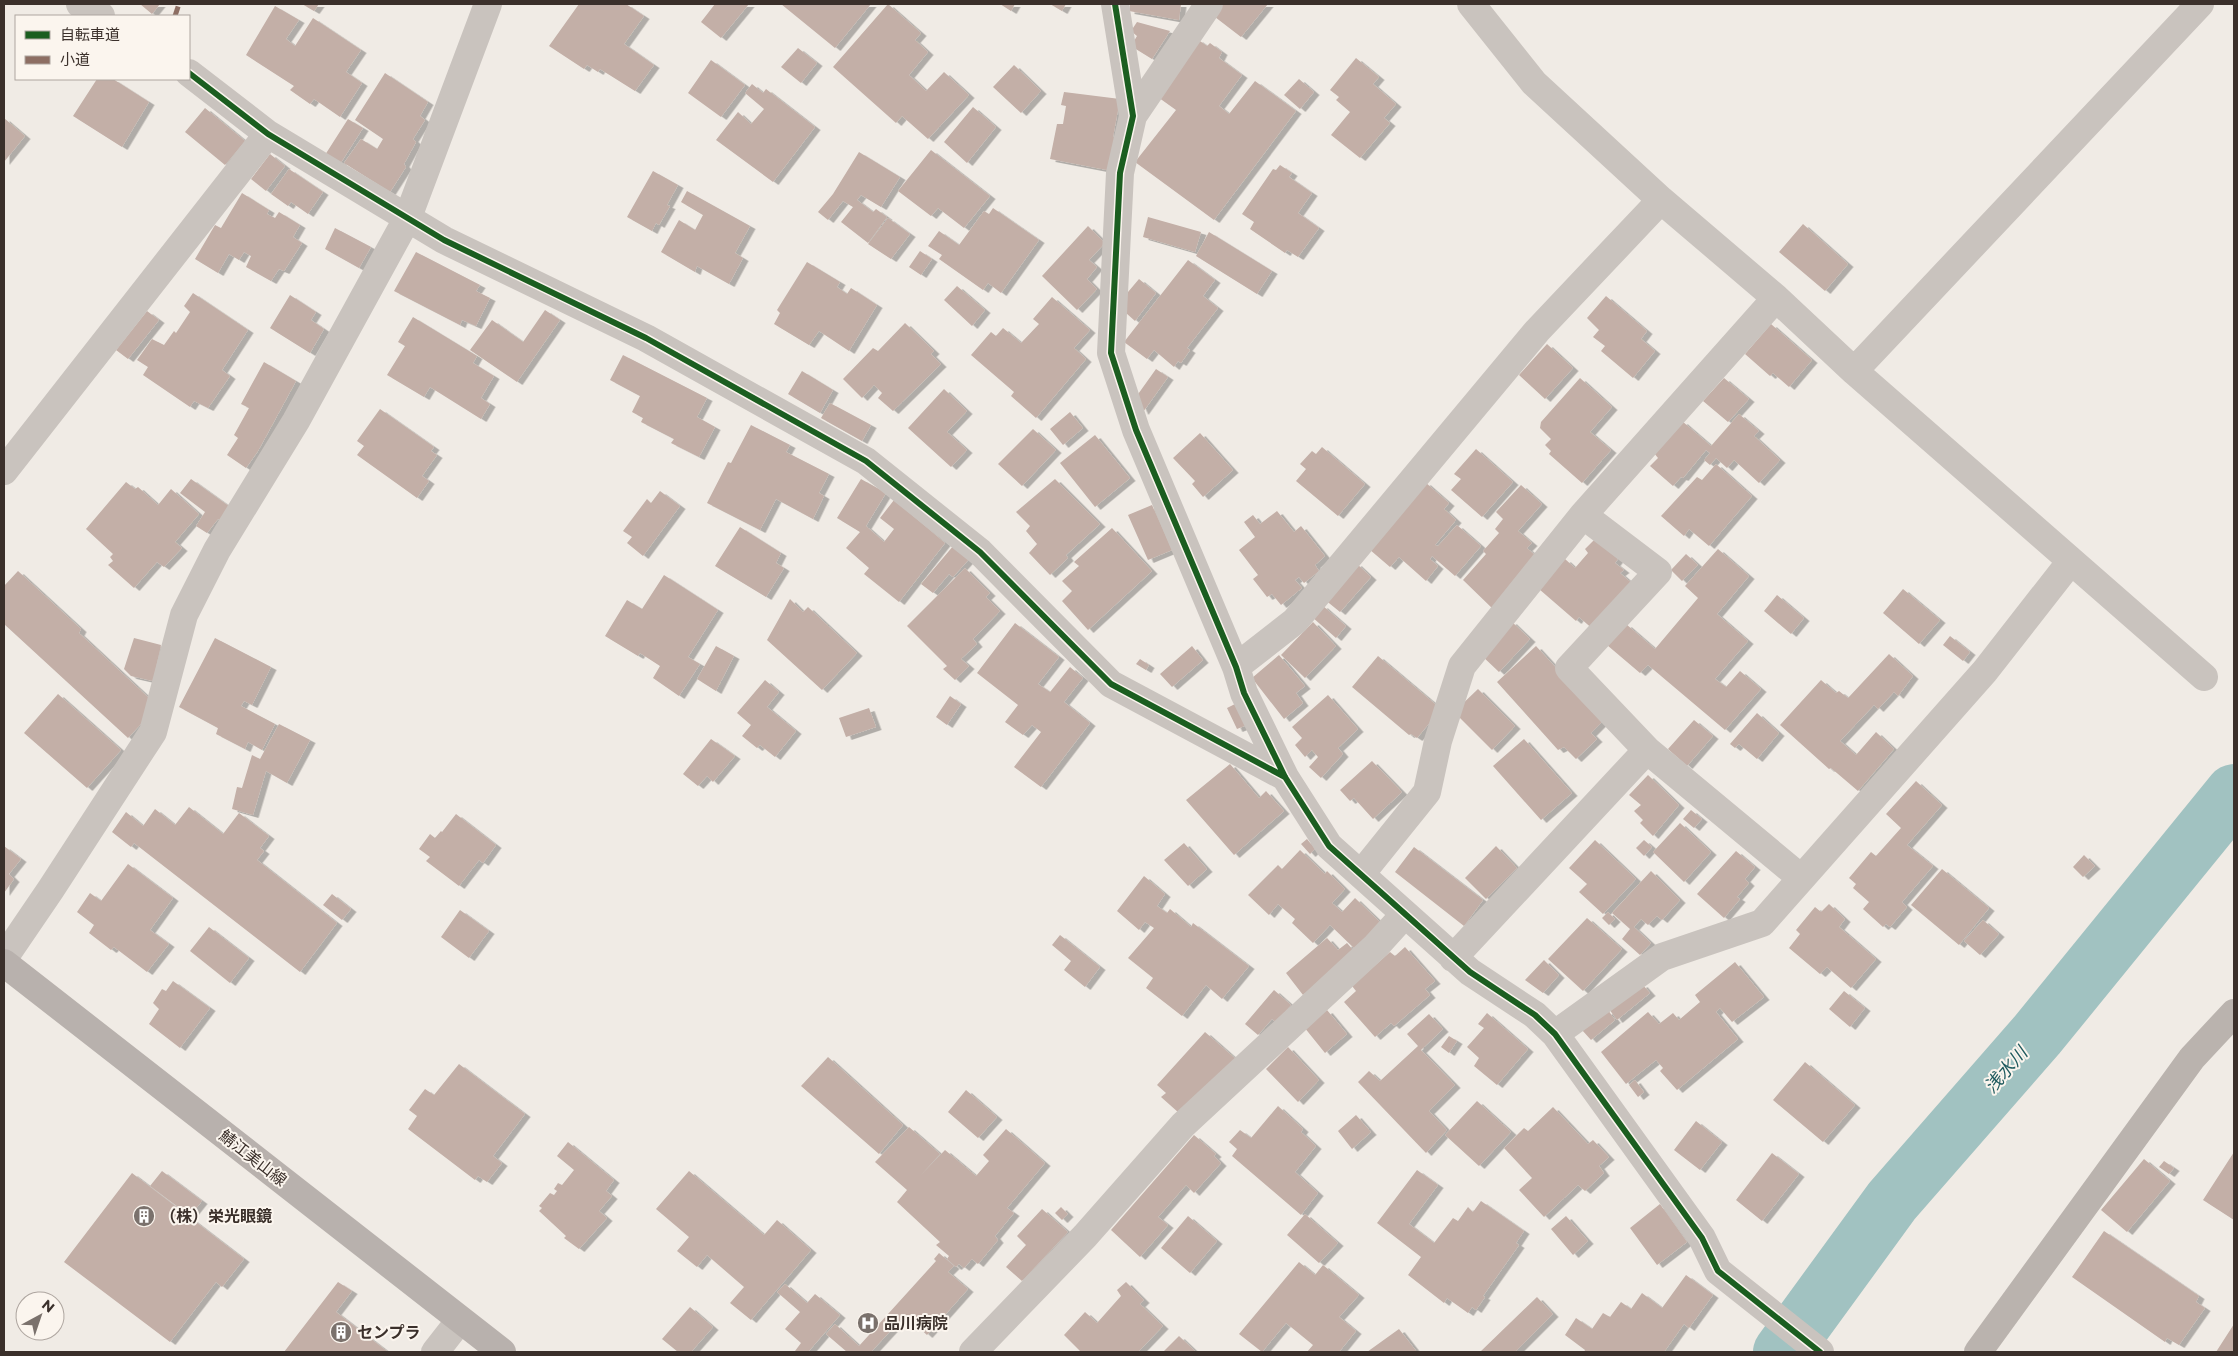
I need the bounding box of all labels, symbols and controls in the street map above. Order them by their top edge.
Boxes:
legend [15,15,190,80]
text: 自転車道 [60,25,120,44]
text: 小道 [60,50,90,69]
water label: 浅水川 [1980,1041,2033,1098]
street label: 鯖江美山線 [216,1126,290,1190]
building icon: （株）栄光眼鏡 [132,1204,156,1228]
place label: （株）栄光眼鏡 [160,1207,272,1226]
north arrow [15,1291,65,1341]
text: N [38,1296,58,1317]
hospital icon: 品川病院 [856,1311,880,1335]
place label: 品川病院 [884,1314,948,1333]
building icon: センプラ [329,1320,353,1344]
place label: センプラ [357,1323,421,1342]

